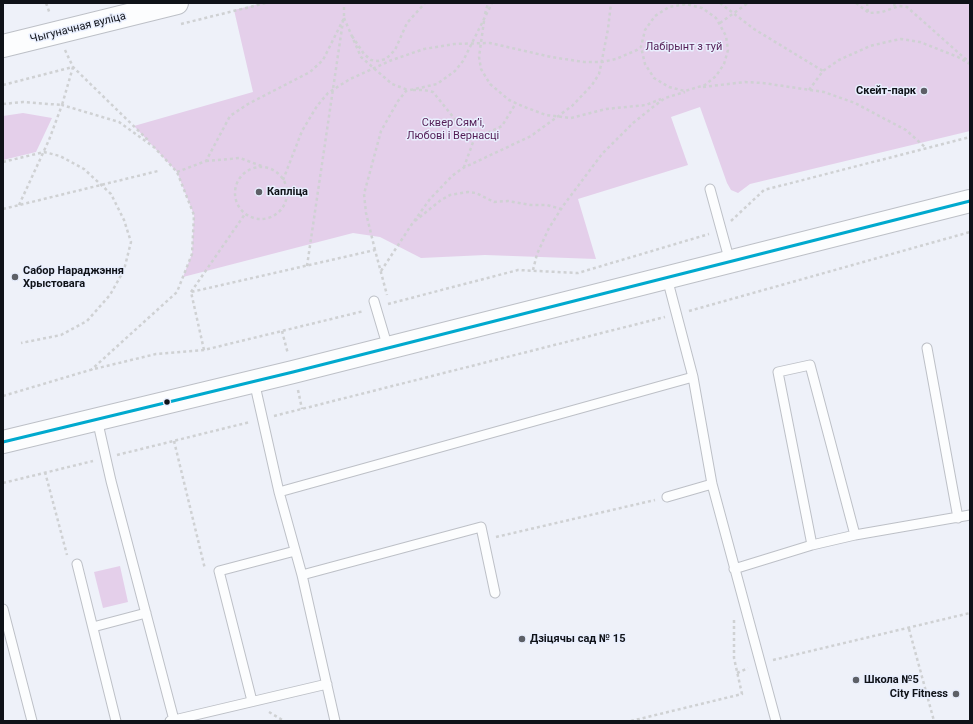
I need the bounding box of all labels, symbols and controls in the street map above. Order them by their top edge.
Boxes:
street label: Чыгуначная вуліца [29,10,127,46]
park label: Лабірынт з туй [646,40,722,54]
place label: Скейт-парк [856,84,916,98]
marker: Скейт-парк [919,86,929,96]
park label: Сквер Сямʼі, Любові і Вернасці [407,116,499,142]
place label: Капліца [267,185,308,199]
marker: Капліца [254,187,264,197]
place label: Сабор Нараджэння Хрыстовага [23,264,124,290]
marker: Сабор Нараджэння Хрыстовага [10,272,20,282]
unlabelled marker [162,397,172,407]
place label: Дзіцячы сад № 15 [530,632,625,646]
marker: Дзіцячы сад № 15 [517,634,527,644]
place label: Школа №5 [864,673,919,687]
marker: Школа №5 [851,675,861,685]
place label: City Fitness [890,687,948,701]
marker: City Fitness [951,689,961,699]

